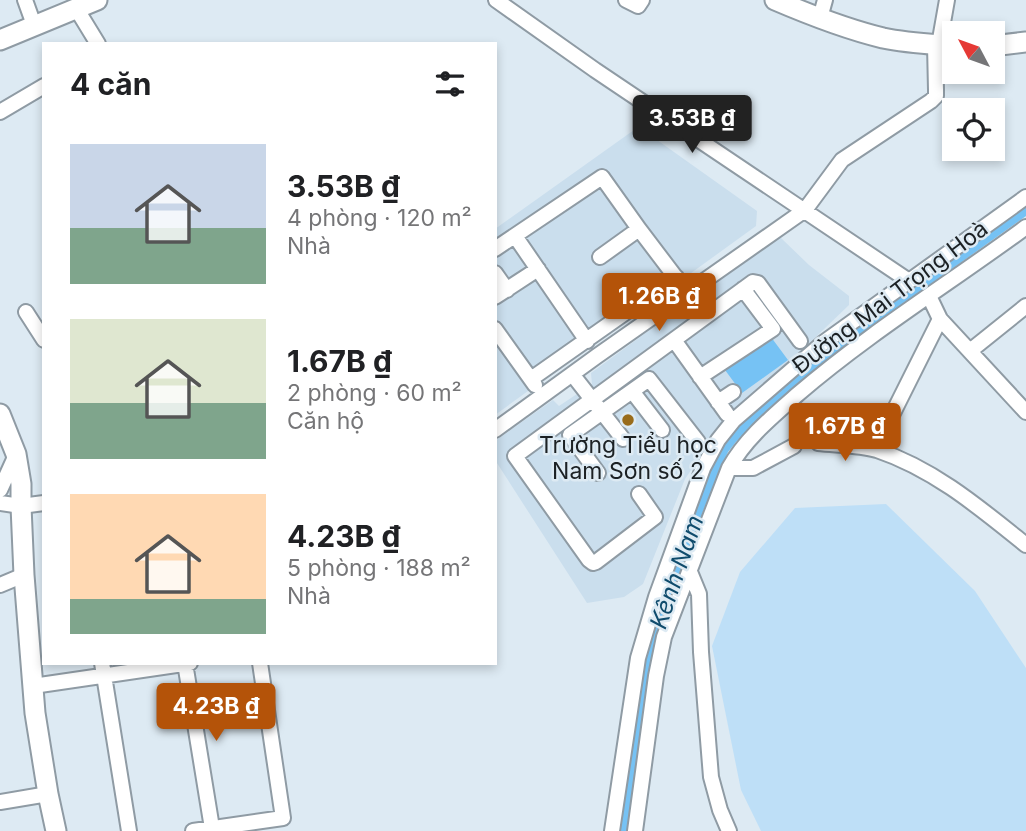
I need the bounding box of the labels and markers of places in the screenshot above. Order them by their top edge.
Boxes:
pin: 3.53B ₫ [627,96,757,155]
pin: 1.26B ₫ [594,274,724,333]
pin: 1.67B ₫ [780,404,910,463]
marker: Trường Tiểu học Nam Sơn số 2 [620,412,636,428]
place label: Trường Tiểu học Nam Sơn số 2 [539,431,717,485]
pin: 4.23B ₫ [151,684,281,743]

